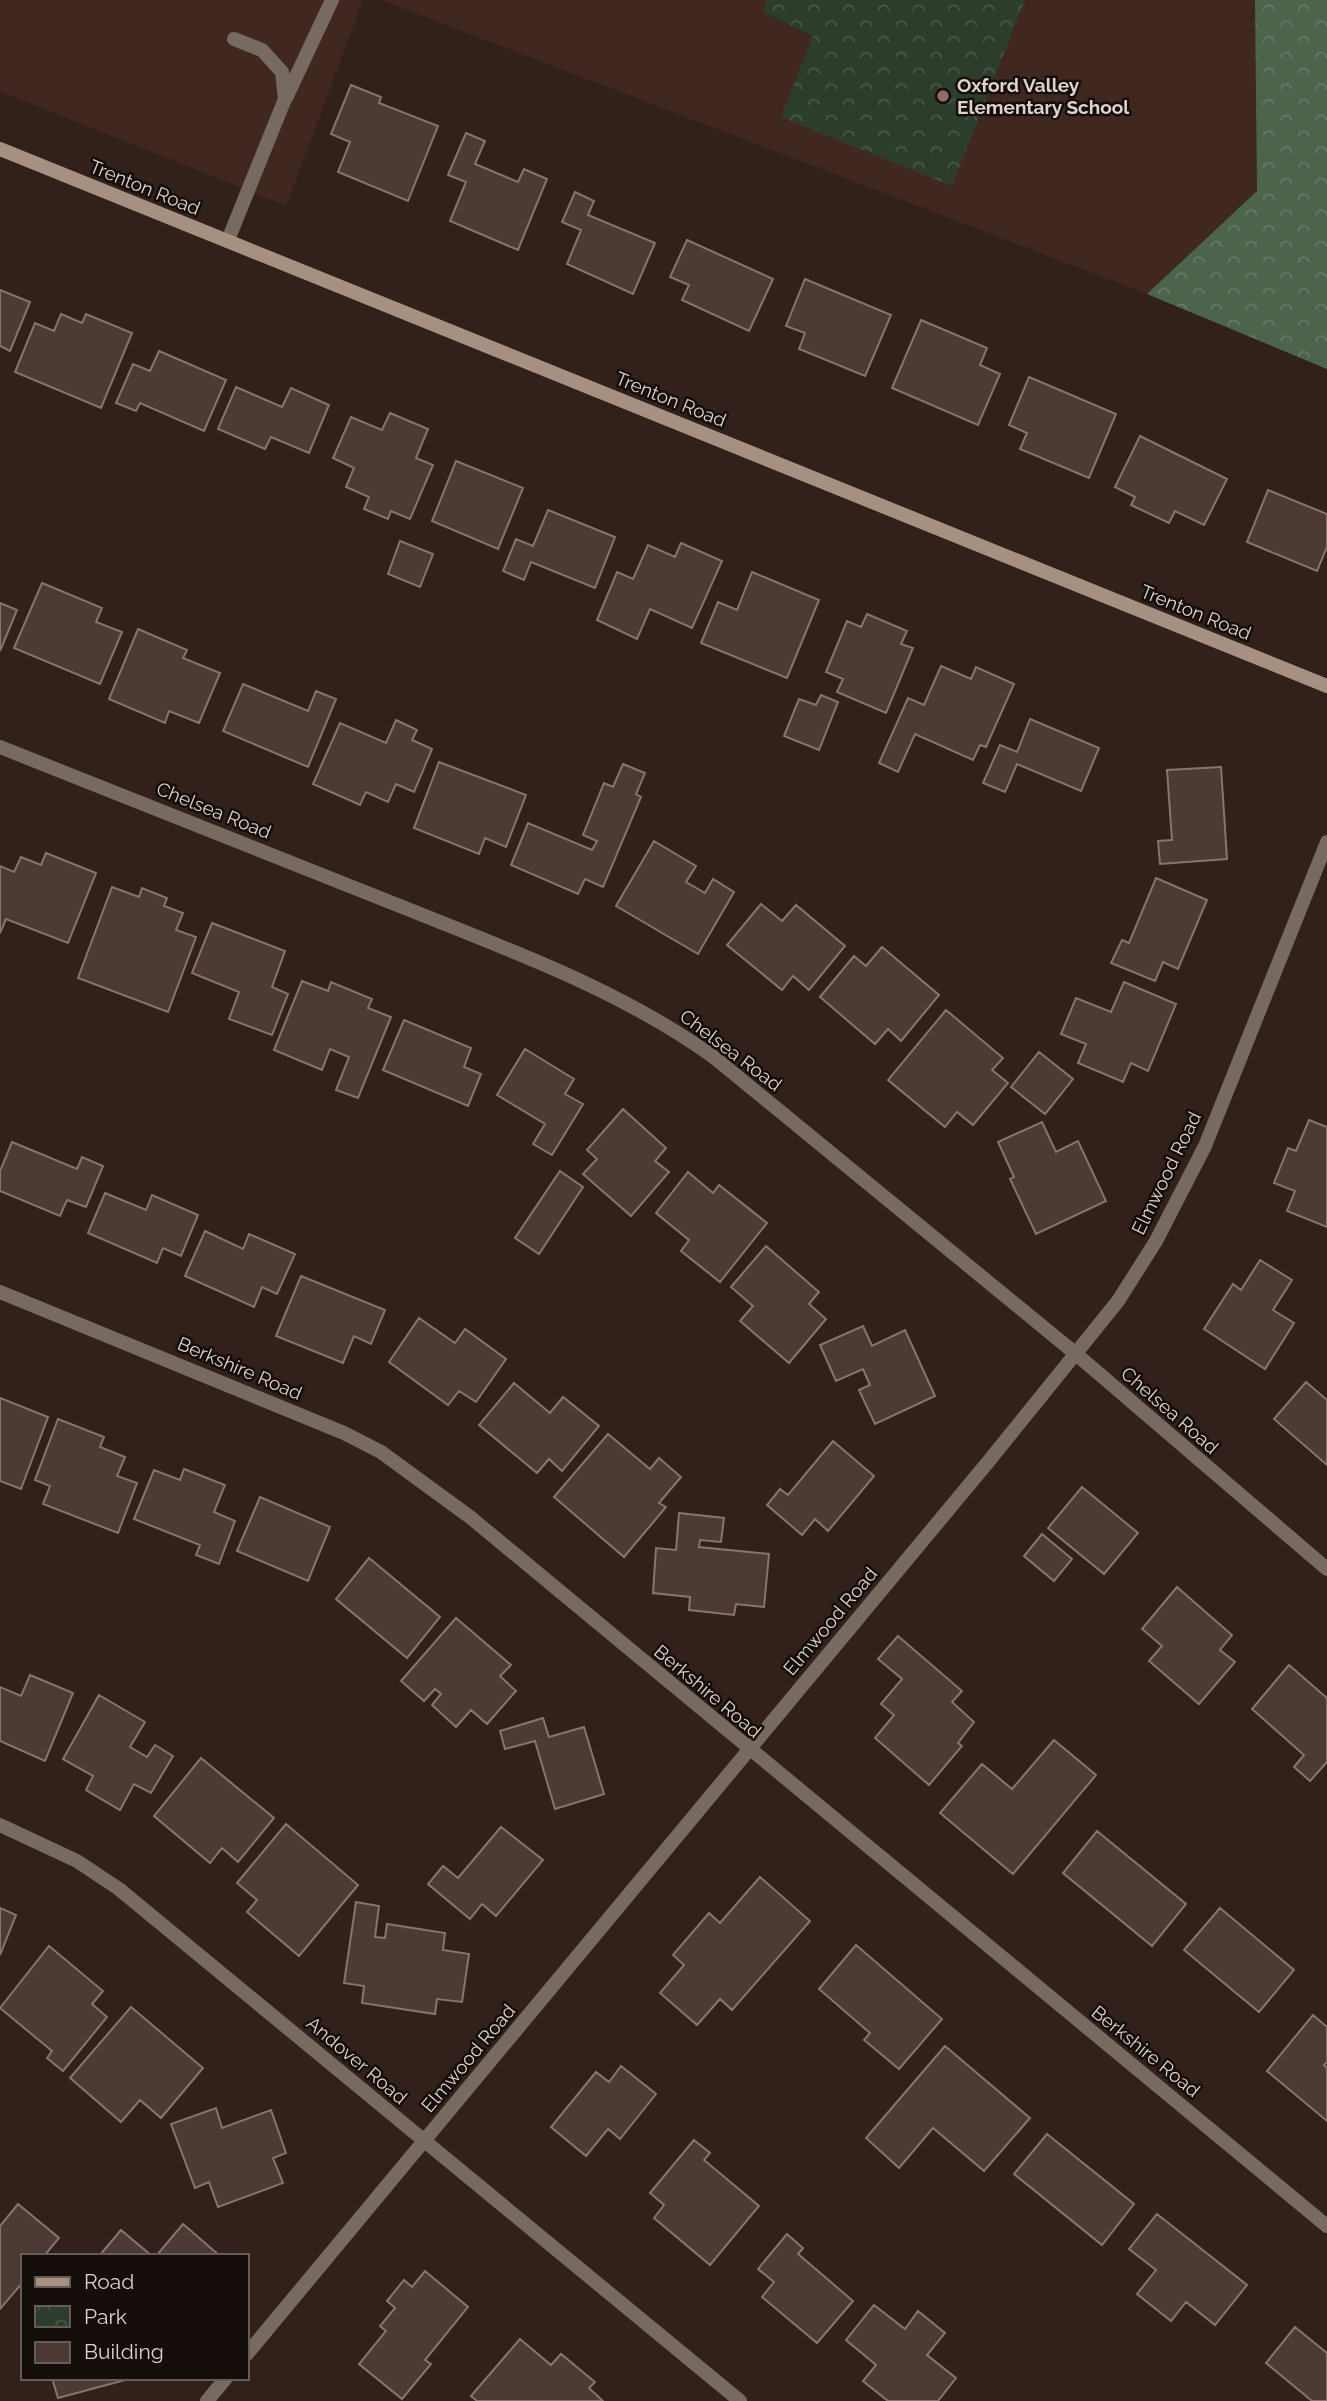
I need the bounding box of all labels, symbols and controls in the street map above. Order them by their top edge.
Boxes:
place label: Oxford Valley Elementary School [957,74,1130,118]
marker: Oxford Valley Elementary School [935,88,951,104]
street label: Trenton Road [86,155,204,219]
street label: Trenton Road [612,367,730,431]
street label: Trenton Road [1137,580,1255,644]
street label: Chelsea Road [154,777,274,843]
street label: Chelsea Road [676,1005,786,1095]
street label: Elmwood Road [1127,1108,1205,1238]
street label: Berkshire Road [175,1332,305,1404]
street label: Chelsea Road [1117,1362,1223,1458]
street label: Elmwood Road [779,1563,881,1679]
street label: Berkshire Road [650,1640,766,1742]
street label: Elmwood Road [417,2000,519,2116]
street label: Berkshire Road [1087,2001,1205,2101]
street label: Andover Road [302,2012,412,2108]
legend [21,2254,248,2380]
text: Road [84,2269,134,2294]
text: Park [84,2304,127,2329]
text: Building [84,2339,164,2364]

